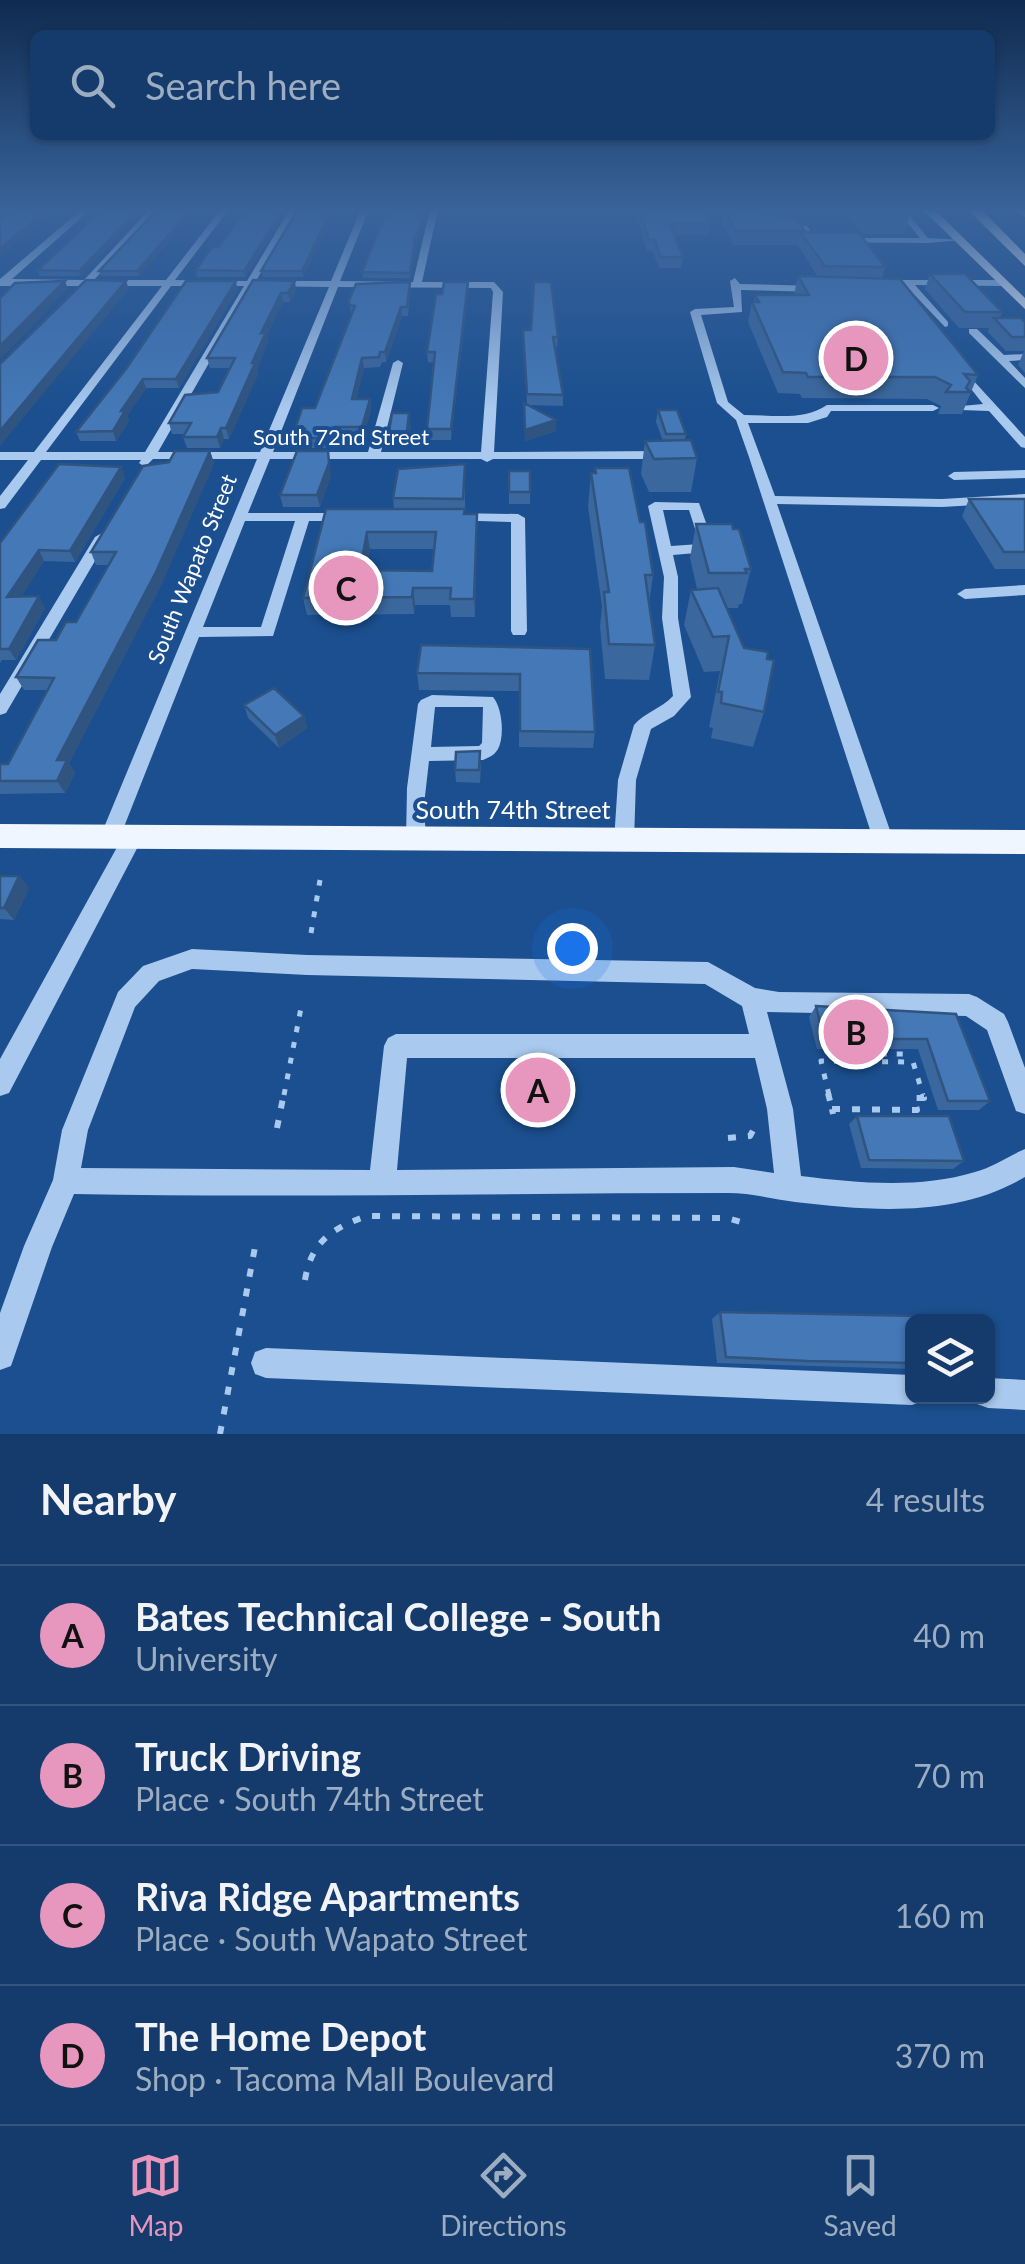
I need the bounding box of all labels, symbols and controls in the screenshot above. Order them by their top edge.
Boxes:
search box [30,30,995,140]
icon: search [65,58,120,113]
text: Search here [145,62,341,108]
pin: D [824,320,888,396]
street label: South 72nd Street [253,423,429,450]
street label: South Wapato Street [141,470,242,667]
pin: C [314,550,378,626]
street label: South 74th Street [415,794,611,824]
your location [547,923,598,974]
pin: B [824,994,888,1070]
pin: A [506,1052,570,1128]
map controls [905,1314,995,1404]
button: layers [905,1314,995,1404]
text: Nearby [40,1474,177,1524]
text: 4 results [866,1480,985,1519]
text: Bates Technical College - South [135,1593,661,1639]
text: A [61,1616,84,1655]
text: 40 m [913,1616,985,1655]
text: University [135,1639,278,1678]
text: Truck Driving [135,1733,361,1779]
text: B [62,1756,83,1795]
text: 70 m [913,1756,985,1795]
text: Place · South 74th Street [135,1779,484,1818]
text: Riva Ridge Apartments [135,1873,520,1919]
text: C [62,1896,83,1935]
text: 160 m [895,1896,985,1935]
text: Place · South Wapato Street [135,1919,527,1958]
text: The Home Depot [135,2013,426,2059]
text: D [60,2036,85,2075]
text: 370 m [895,2036,985,2075]
text: Shop · Tacoma Mall Boulevard [135,2059,554,2098]
tab: Map [128,2148,184,2242]
tab: Directions [440,2148,567,2242]
tab: Saved [823,2148,897,2242]

